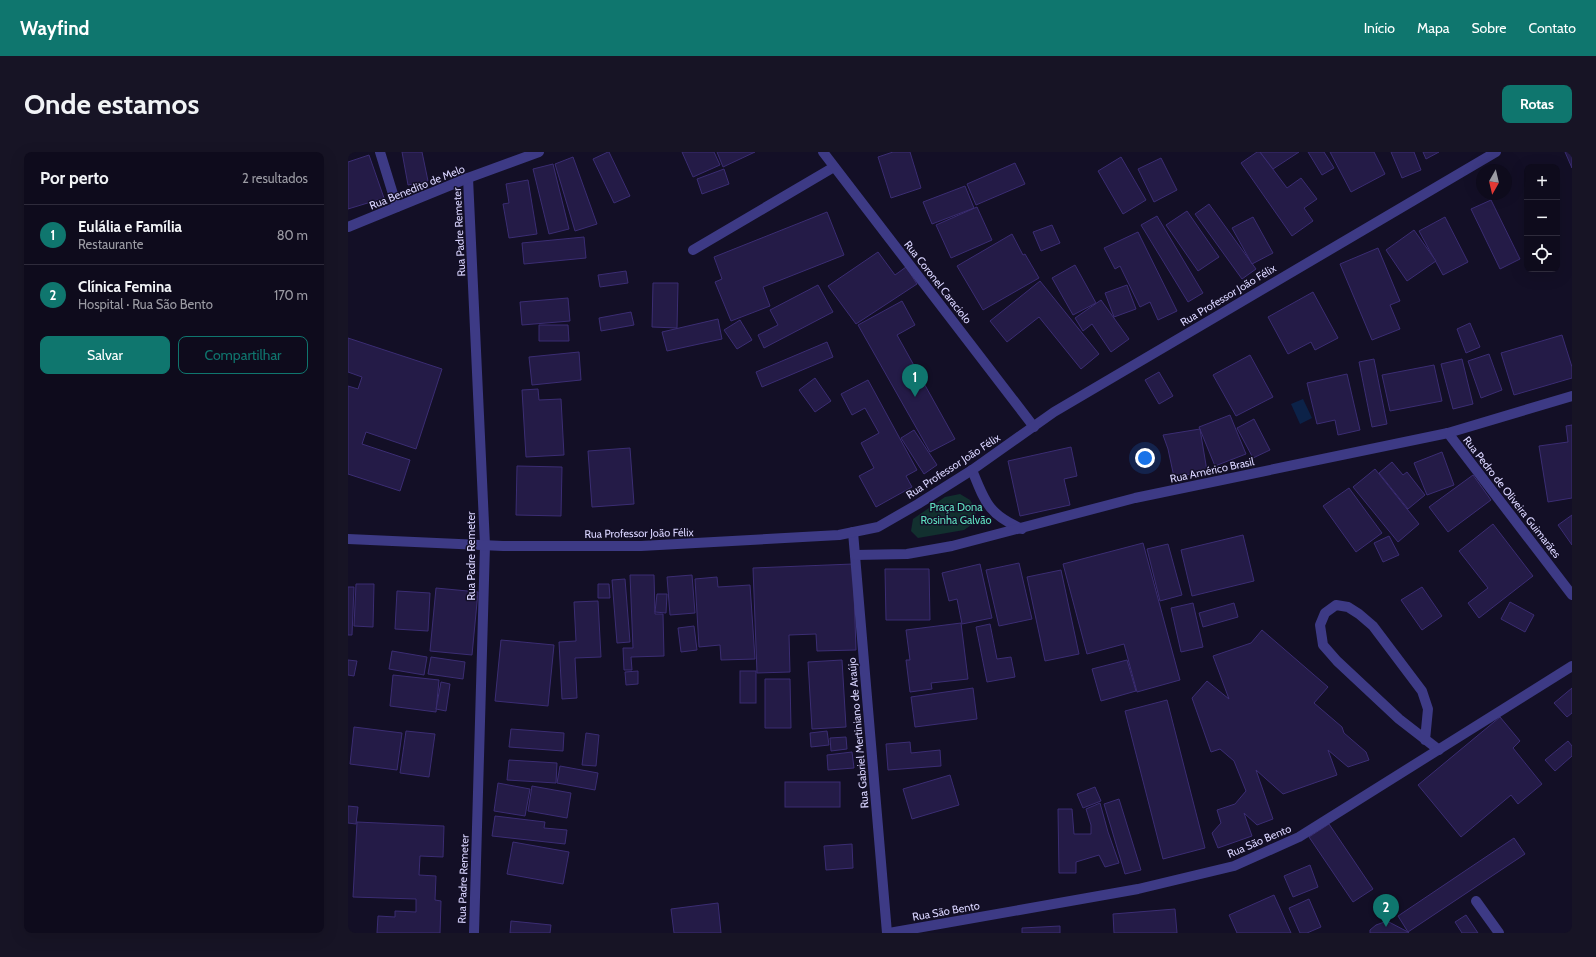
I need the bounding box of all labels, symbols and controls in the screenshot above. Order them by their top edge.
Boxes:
text: Wayfind [20,17,89,40]
text: Início [1364,19,1395,37]
text: Mapa [1417,19,1449,37]
text: Sobre [1471,19,1506,37]
text: Contato [1528,19,1576,37]
button: Rotas [1502,85,1572,123]
text: Onde estamos [24,87,199,121]
street label: Rua Benedito de Melo [367,161,467,213]
north arrow [1476,164,1512,200]
map controls [1524,164,1560,272]
button: + [1524,164,1560,200]
text: Por perto [40,168,109,188]
text: 2 resultados [242,170,308,186]
street label: Rua Padre Remeter [450,187,468,277]
button: − [1524,200,1560,236]
text: Eulália e Família [78,218,182,236]
text: 1 [51,227,55,243]
text: 80 m [277,227,308,243]
text: Restaurante [78,236,143,252]
button: locate [1524,236,1560,272]
street label: Rua Coronel Caraciolo [901,238,975,326]
street label: Rua Professor João Félix [1178,260,1279,329]
text: Clínica Femina [78,278,172,296]
text: 2 [50,287,56,303]
text: 170 m [274,287,308,303]
text: Hospital · Rua São Bento [78,296,213,312]
button: Salvar [40,336,170,374]
button: Compartilhar [178,336,308,374]
pin: 1 [902,364,928,397]
street label: Rua Professor João Félix [903,430,1003,502]
street label: Rua Pedro de Oliveira Guimarães [1460,433,1564,561]
your location [1135,448,1155,468]
street label: Rua Américo Brasil [1168,454,1256,486]
park label: Praça Dona Rosinha Galvão [920,500,992,527]
street label: Rua Padre Remeter [464,511,478,601]
street label: Rua Professor João Félix [584,525,695,541]
street label: Rua Gabriel Mertiniano de Araújo [844,657,872,809]
street label: Rua São Bento [1225,821,1293,861]
street label: Rua Padre Remeter [454,834,472,924]
pin: 2 [1373,894,1399,927]
street label: Rua São Bento [911,898,981,924]

